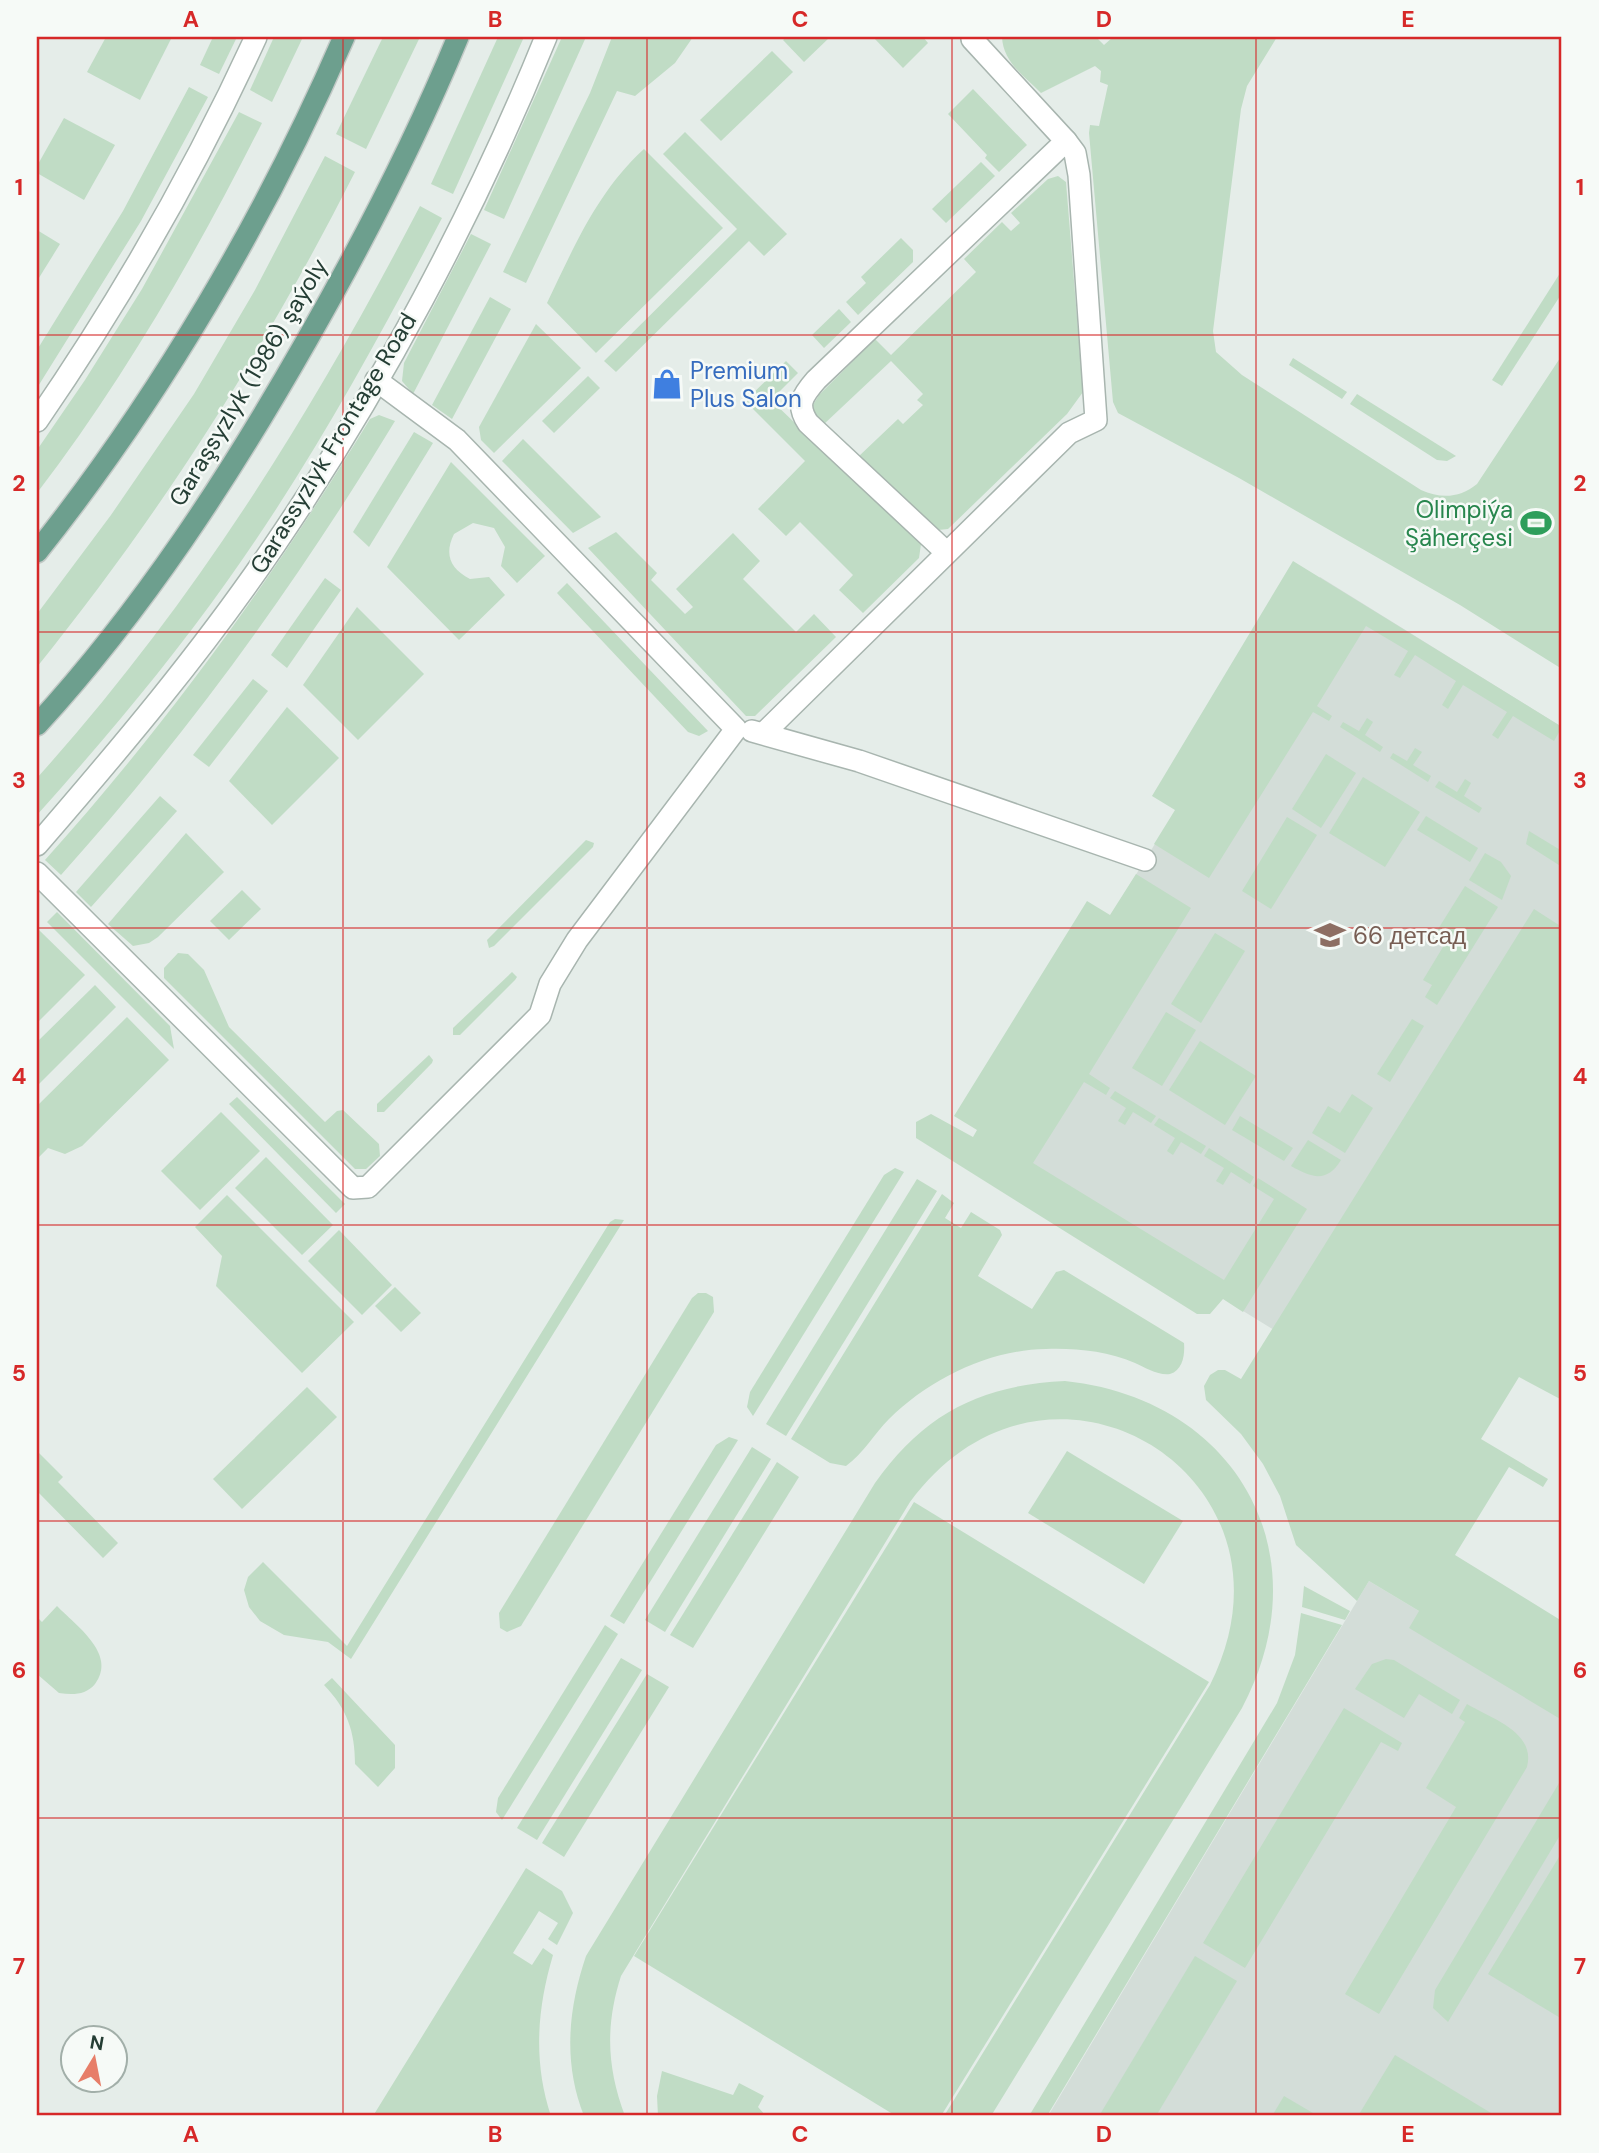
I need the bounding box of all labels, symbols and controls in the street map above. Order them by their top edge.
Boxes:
text: A [183,4,199,34]
text: B [488,4,502,34]
text: C [792,4,808,34]
text: D [1096,4,1112,34]
text: E [1401,4,1415,34]
text: 1 [15,172,23,202]
text: 1 [1576,172,1584,202]
street label: Garaşsyzlyk (1986) şaýoly [162,252,334,512]
street label: Garassyzlyk Frontage Road [243,307,423,579]
place label: Premium Plus Salon [690,355,802,414]
shop icon: Premium Plus Salon [650,367,684,401]
text: 2 [12,468,26,498]
text: 2 [1573,468,1587,498]
place label: Olimpiýa Şäherçesi [1405,494,1513,553]
sports icon: Olimpiýa Şäherçesi [1519,506,1553,540]
text: 3 [12,765,26,795]
text: 3 [1573,765,1587,795]
school or university icon: 66 детсад [1313,918,1347,952]
place label: 66 детсад [1353,920,1466,951]
text: 4 [12,1061,27,1091]
text: 4 [1573,1061,1588,1091]
text: 5 [12,1358,26,1388]
text: 5 [1573,1358,1587,1388]
text: 6 [12,1655,26,1685]
text: 6 [1573,1655,1587,1685]
text: 7 [13,1951,25,1981]
text: 7 [1574,1951,1586,1981]
north arrow [60,2024,130,2094]
text: N [88,2029,106,2056]
text: A [183,2119,199,2149]
text: B [488,2119,502,2149]
text: C [792,2119,808,2149]
text: D [1096,2119,1112,2149]
text: E [1401,2119,1415,2149]

